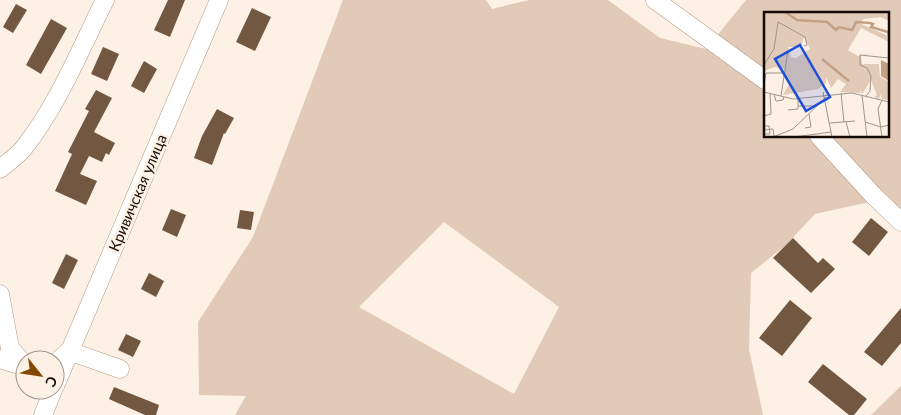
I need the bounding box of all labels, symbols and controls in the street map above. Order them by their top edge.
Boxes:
inset map [764,12,888,138]
street label: Кривичская улица [104,131,170,254]
north arrow [15,350,65,400]
text: С [42,373,61,391]

